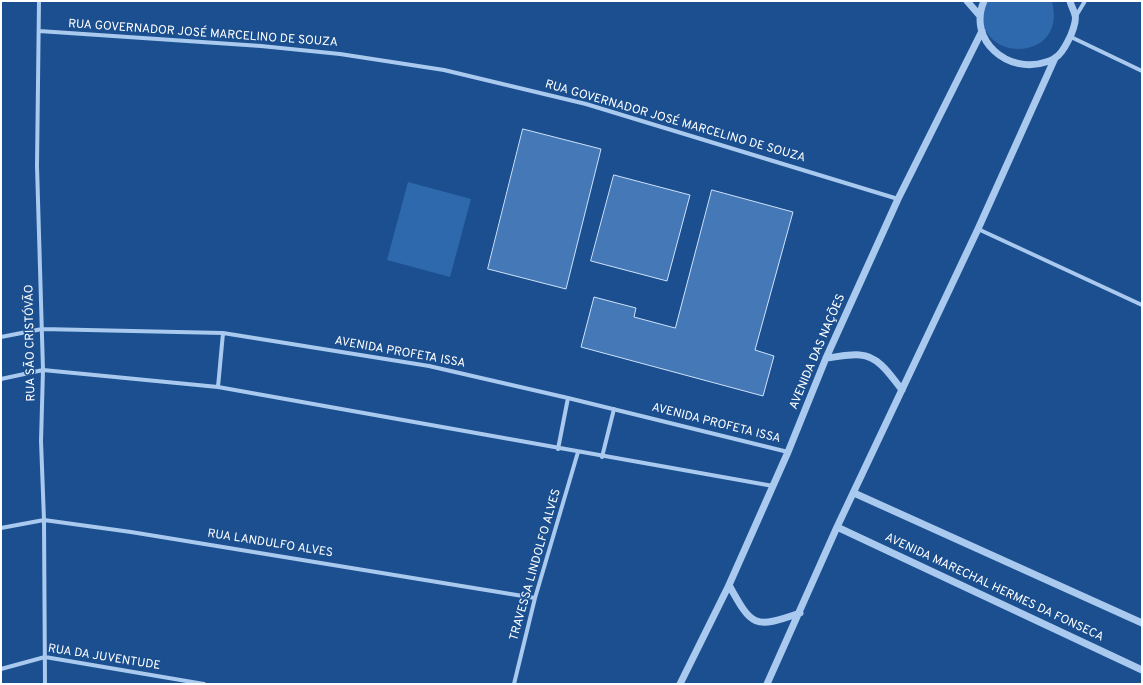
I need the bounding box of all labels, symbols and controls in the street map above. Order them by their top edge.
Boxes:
street label: RUA GOVERNADOR JOSÉ MARCELINO DE SOUZA [68,17,338,51]
street label: RUA GOVERNADOR JOSÉ MARCELINO DE SOUZA [543,78,807,166]
street label: RUA SÃO CRISTÓVÃO [23,284,39,402]
street label: AVENIDA DAS NAÇÕES [787,292,849,412]
street label: AVENIDA PROFETA ISSA [334,334,466,372]
street label: AVENIDA PROFETA ISSA [650,401,782,447]
street label: TRAVESSA LINDOLFO ALVES [507,487,565,643]
street label: RUA LANDULFO ALVES [206,527,334,561]
street label: AVENIDA MARECHAL HERMES DA FONSECA [882,531,1106,645]
street label: RUA DA JUVENTUDE [47,642,161,674]

